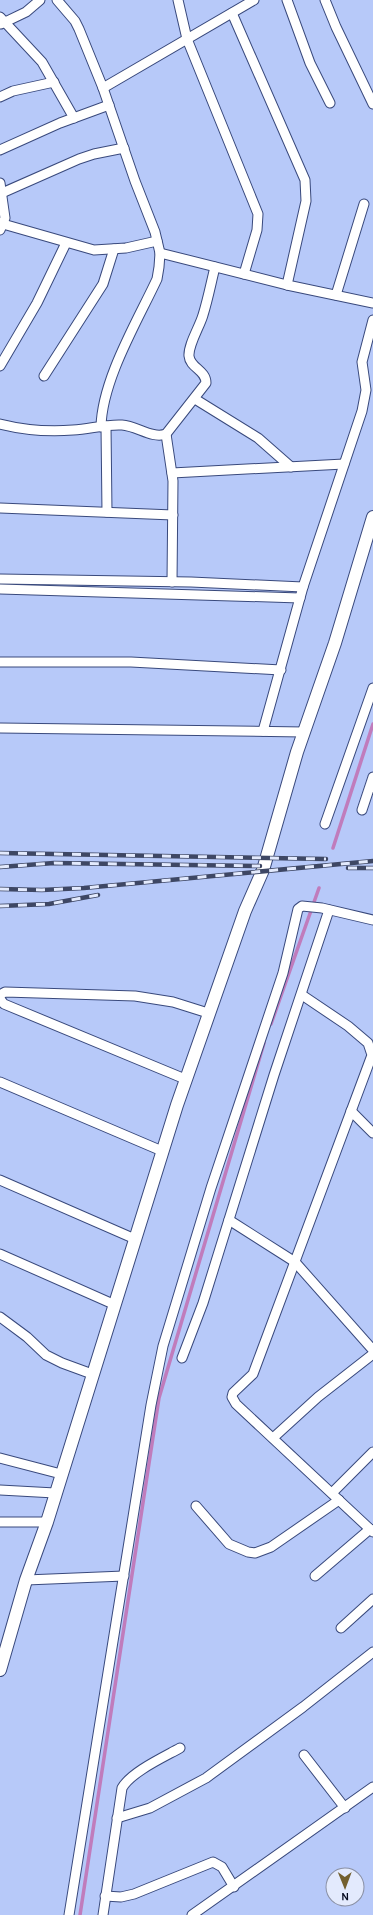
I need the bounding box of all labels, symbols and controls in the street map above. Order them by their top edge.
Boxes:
north arrow [325,1867,365,1907]
text: N [341,1890,349,1903]

